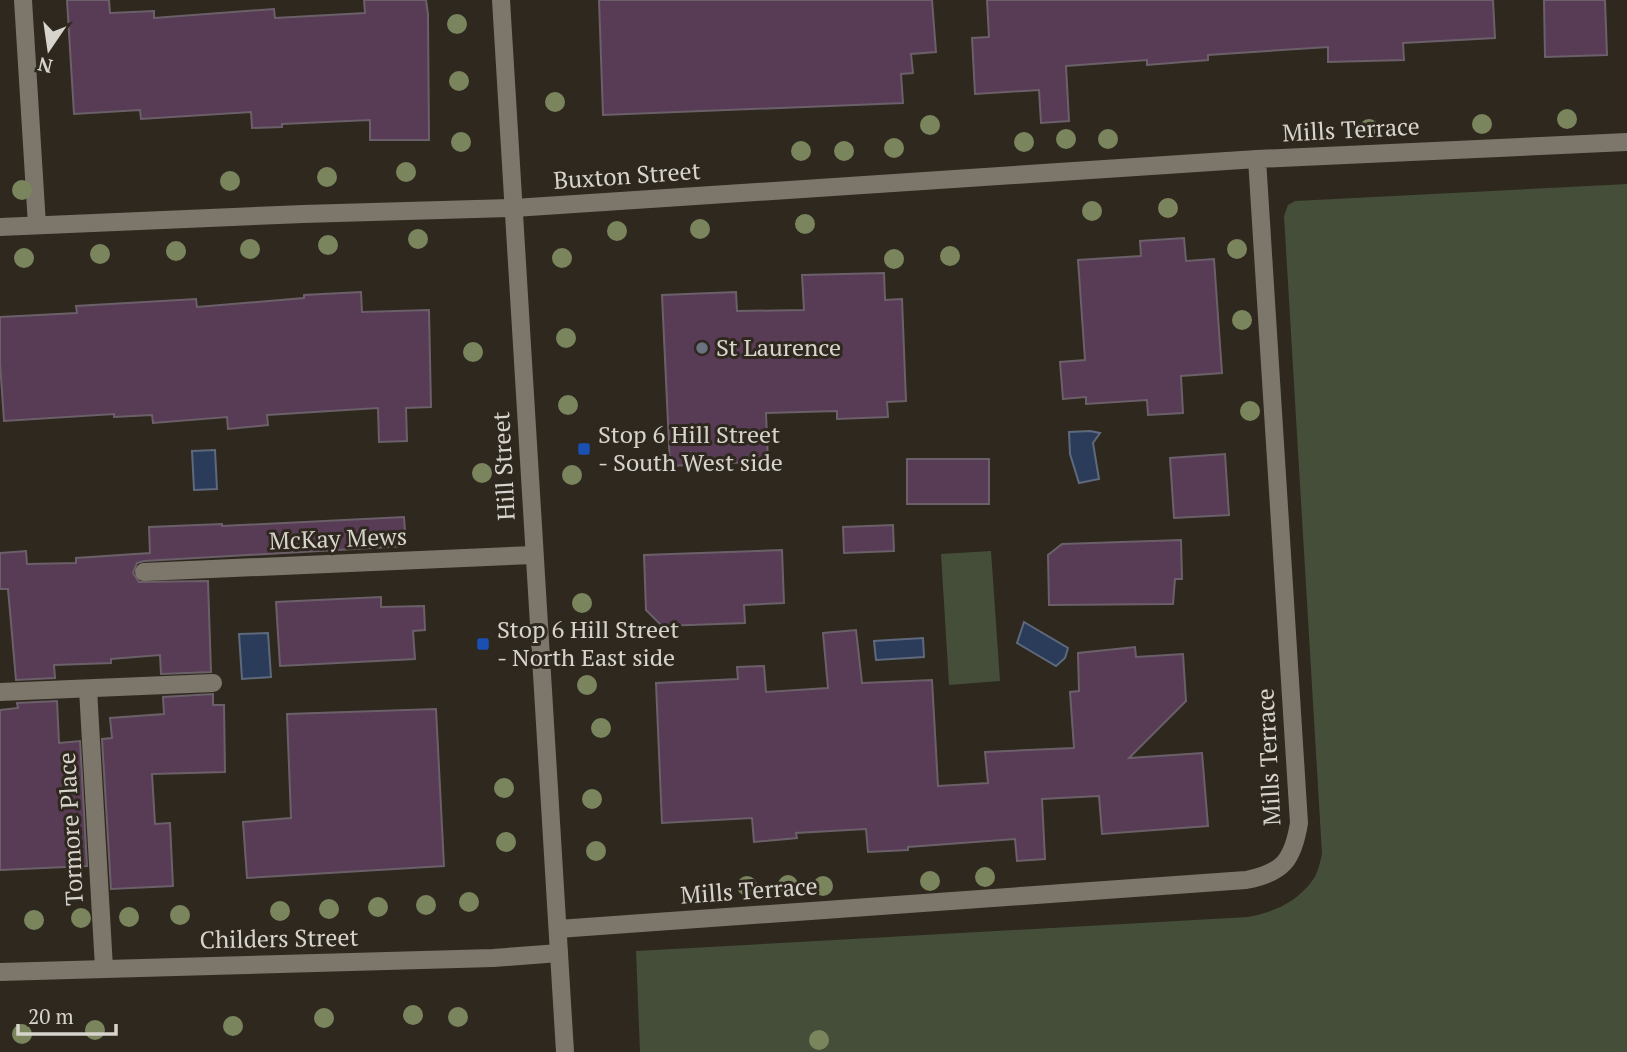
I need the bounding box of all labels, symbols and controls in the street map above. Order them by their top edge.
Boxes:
north arrow [14,14,84,84]
text: N [35,52,55,80]
street label: Mills Terrace [1281,109,1420,149]
street label: Buxton Street [552,154,702,196]
place label: St Laurence [716,331,841,363]
marker: St Laurence [694,340,710,356]
street label: Hill Street [484,411,522,521]
place label: Stop 6 Hill Street - South West side [598,418,783,478]
marker: Stop 6 Hill Street - South West side [576,441,592,457]
street label: McKay Mews [268,520,408,556]
place label: Stop 6 Hill Street - North East side [497,613,679,673]
marker: Stop 6 Hill Street - North East side [475,636,491,652]
street label: Mills Terrace [1248,688,1288,827]
street label: Tormore Place [50,752,90,906]
street label: Mills Terrace [679,869,819,911]
street label: Childers Street [199,921,359,955]
scale bar [18,992,116,1036]
text: 20 m [28,1002,74,1030]

